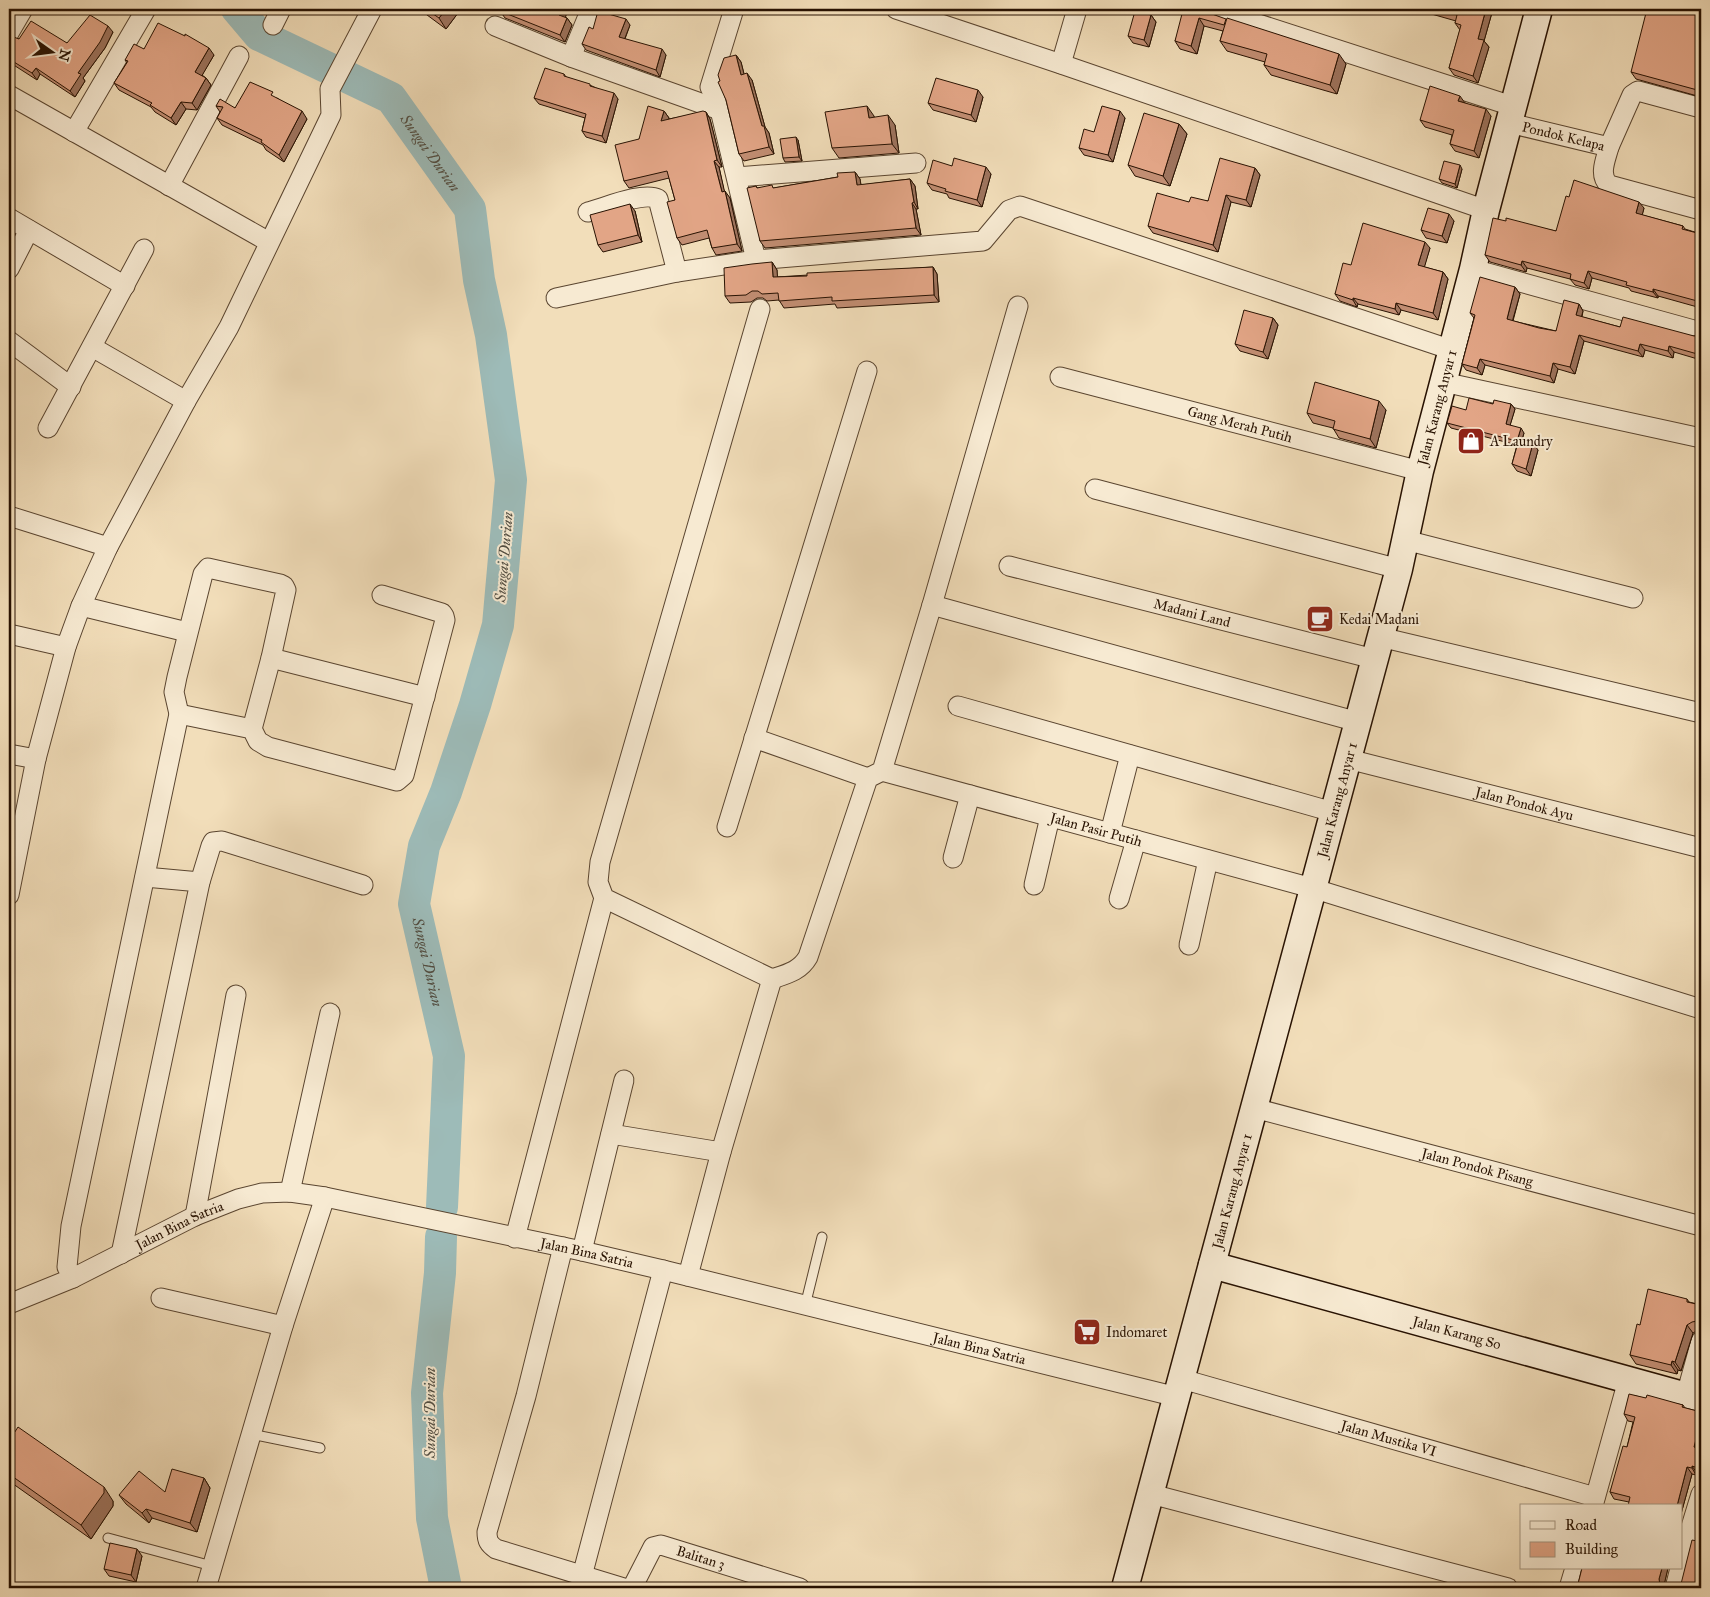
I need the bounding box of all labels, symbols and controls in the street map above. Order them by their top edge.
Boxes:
north arrow [28,28,78,78]
text: N [54,47,74,63]
water label: Sungai Durian [396,110,464,195]
street label: Pondok Kelapa [1520,118,1606,155]
street label: Jalan Karang Anyar 1 [1413,348,1461,469]
street label: Gang Merah Putih [1186,403,1294,446]
shop icon: A Laundry [1456,426,1486,456]
place label: A Laundry [1489,433,1553,450]
water label: Sungai Durian [491,511,517,604]
street label: Madani Land [1152,595,1232,631]
cafe icon: Kedai Madani [1305,604,1335,634]
place label: Kedai Madani [1339,611,1419,628]
street label: Jalan Karang Anyar 1 [1313,740,1361,862]
street label: Jalan Pondok Ayu [1471,783,1576,825]
street label: Jalan Pasir Putih [1046,809,1144,850]
water label: Sungai Durian [408,915,446,1008]
street label: Jalan Karang Anyar 1 [1208,1131,1256,1253]
street label: Jalan Pondok Pisang [1417,1144,1535,1190]
street label: Jalan Bina Satria [131,1198,226,1255]
street label: Jalan Bina Satria [536,1234,635,1272]
street label: Jalan Karang So [1408,1312,1503,1353]
supermarket icon: Indomaret [1072,1317,1102,1347]
place label: Indomaret [1106,1324,1167,1341]
street label: Jalan Bina Satria [929,1329,1028,1368]
water label: Sungai Durian [421,1368,439,1459]
street label: Jalan Mustika VI [1337,1416,1438,1460]
legend [1520,1504,1682,1570]
text: Road [1565,1516,1597,1534]
text: Building [1565,1540,1619,1558]
street label: Balitan 3 [674,1542,727,1573]

